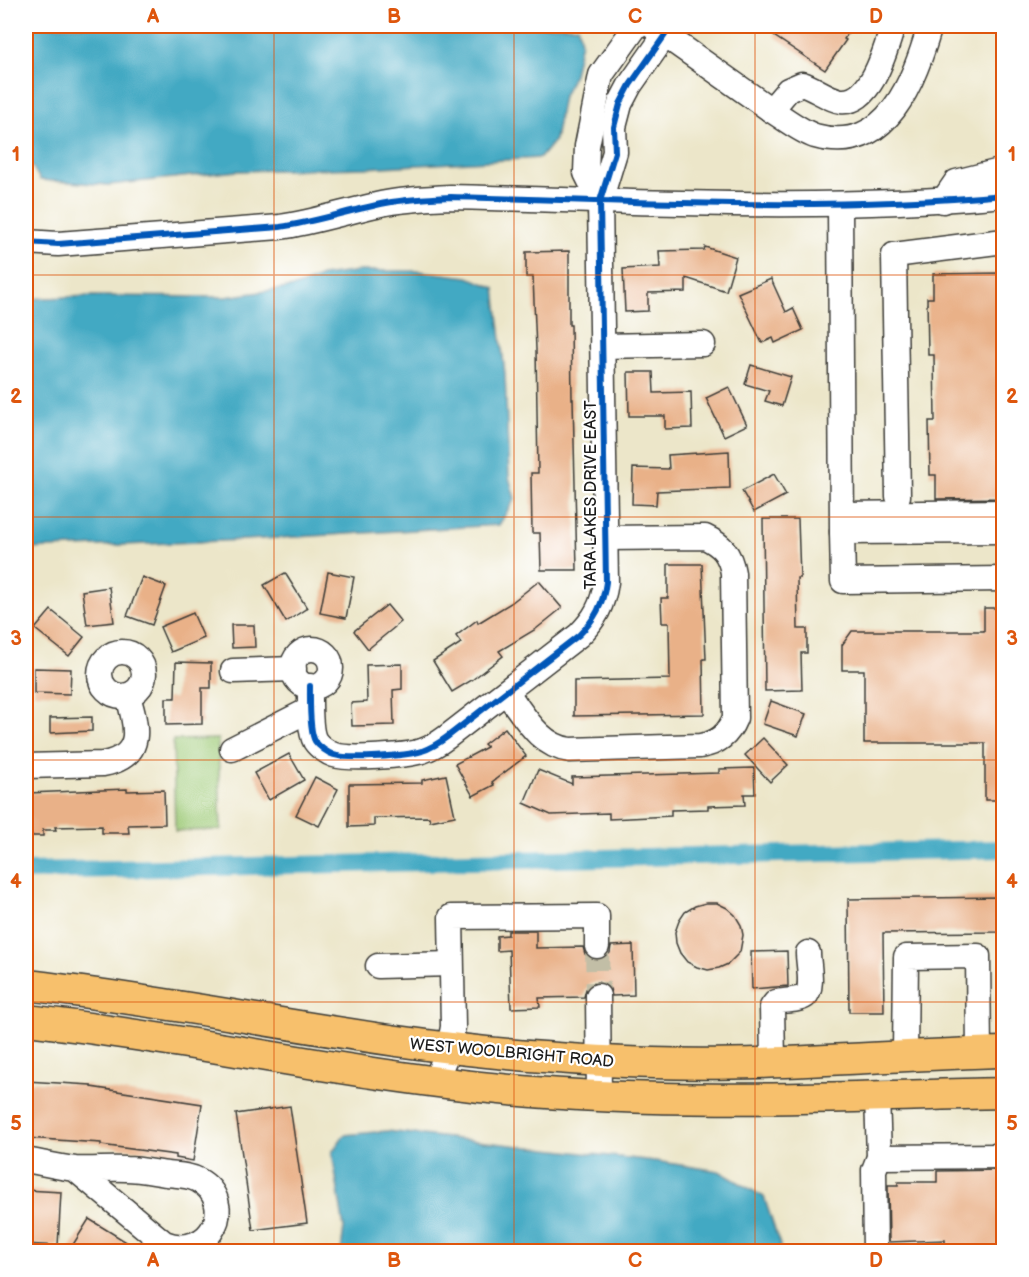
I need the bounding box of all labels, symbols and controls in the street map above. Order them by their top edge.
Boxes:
text: A [146,5,160,29]
text: B [387,5,401,29]
text: C [628,5,642,29]
text: D [869,5,883,29]
text: 1 [12,143,20,167]
text: 1 [1008,143,1016,167]
text: 2 [10,385,22,409]
text: 2 [1006,385,1018,409]
street label: TARA LAKES DRIVE EAST [582,400,601,590]
text: 3 [10,627,22,651]
text: 3 [1006,627,1018,651]
text: 4 [10,870,22,894]
text: 4 [1006,870,1018,894]
street label: WEST WOOLBRIGHT ROAD [409,1035,615,1072]
text: 5 [10,1112,22,1136]
text: 5 [1006,1112,1018,1136]
text: A [146,1249,160,1273]
text: B [387,1249,401,1273]
text: C [628,1249,642,1273]
text: D [869,1249,883,1273]

